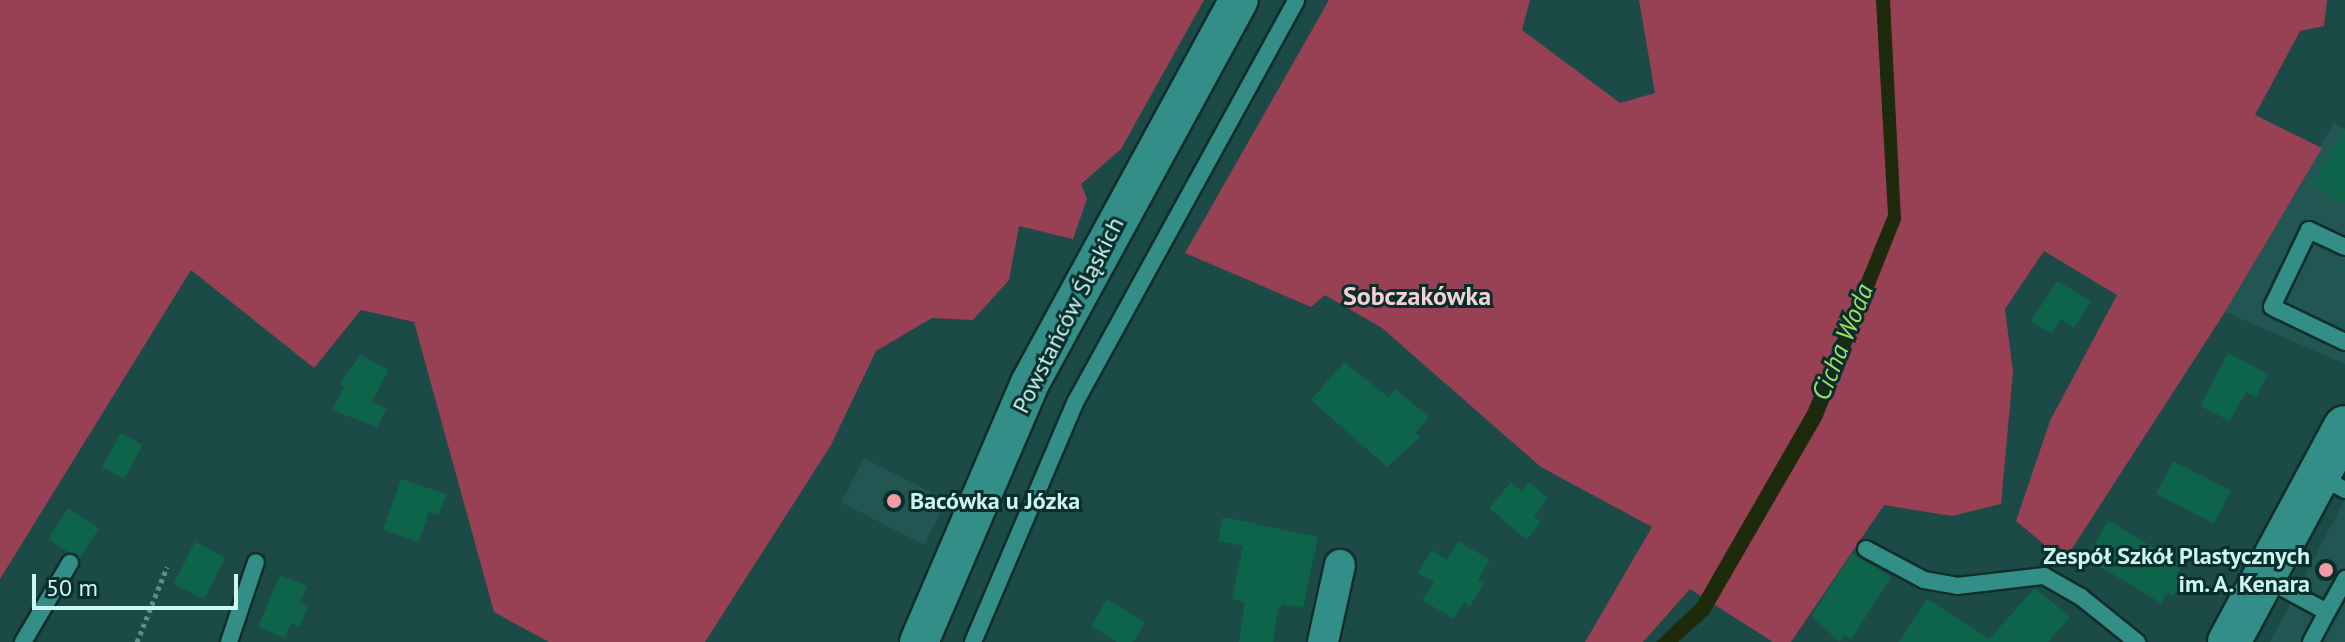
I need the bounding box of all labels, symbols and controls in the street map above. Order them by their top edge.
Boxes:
street label: Powstańców Śląskich [1006,212,1130,418]
water label: Cicha Woda [1804,279,1880,405]
district label: Sobczakówka [1343,280,1491,312]
place label: Bacówka u Józka [910,487,1080,515]
marker: Bacówka u Józka [885,492,903,510]
place label: Zespół Szkół Plastycznych im. A. Kenara [2043,542,2310,598]
scale bar [36,558,242,608]
marker: Zespół Szkół Plastycznych im. A. Kenara [2317,561,2335,579]
text: 50 m [46,572,98,603]

